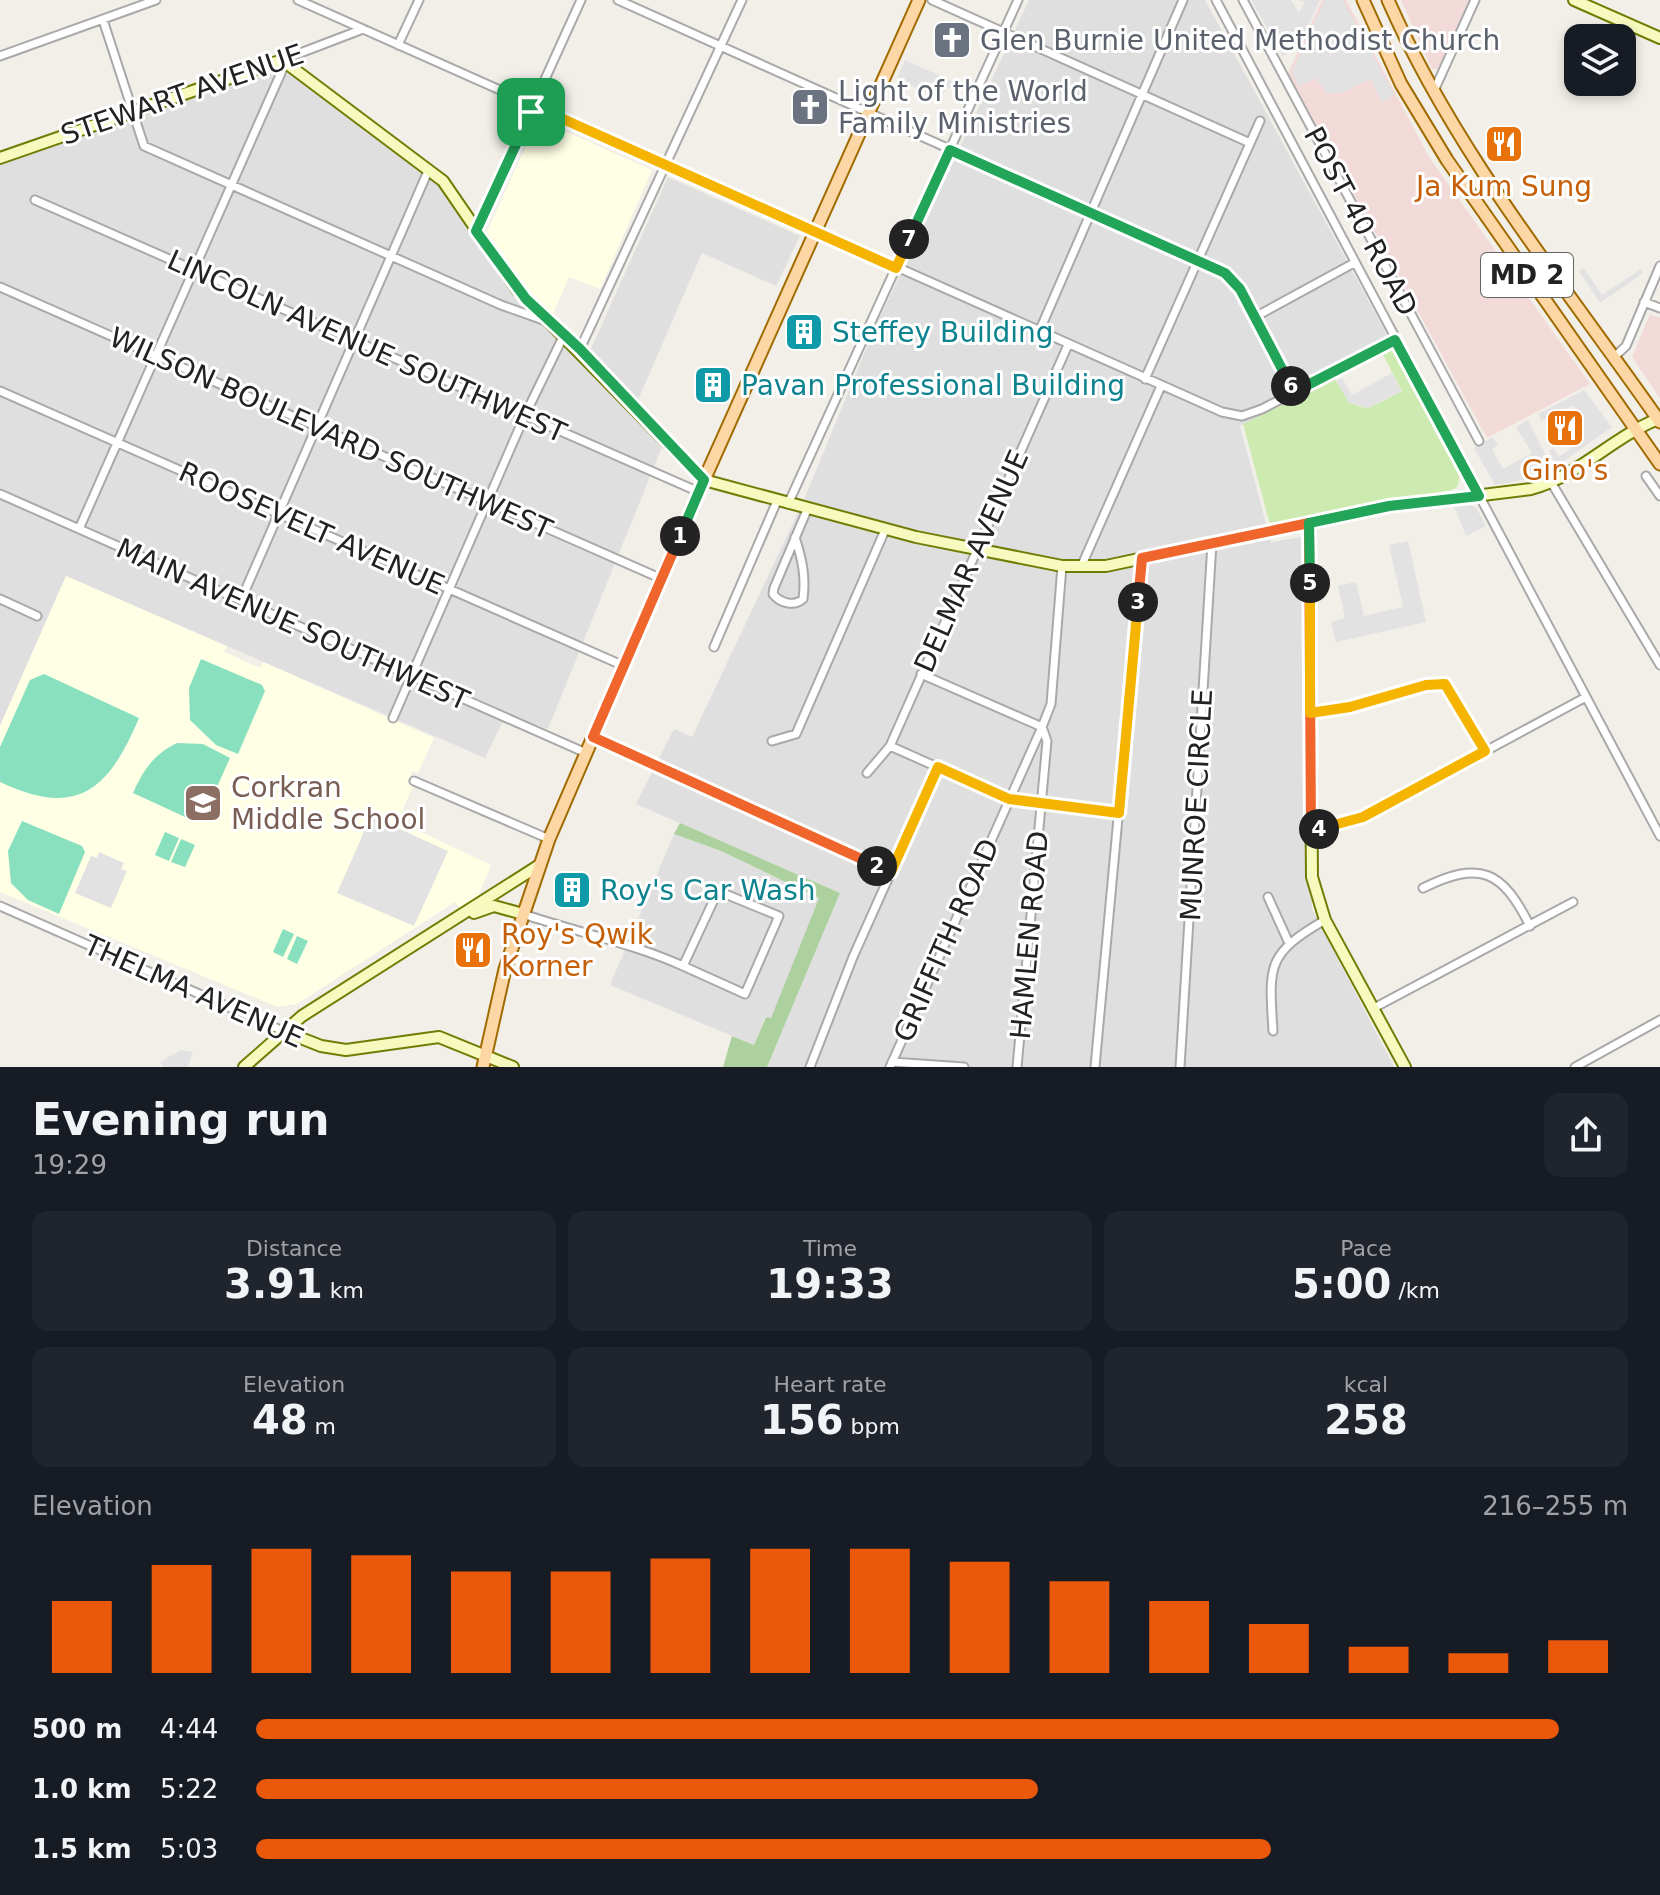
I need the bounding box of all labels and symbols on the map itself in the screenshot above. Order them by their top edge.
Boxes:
church icon: Glen Burnie United Methodist Church [931,19,973,61]
place label: Glen Burnie United Methodist Church [980,24,1500,57]
street label: STEWART AVENUE [56,37,308,152]
place label: Light of the World Family Ministries [838,75,1088,140]
pin [497,78,565,146]
church icon: Light of the World Family Ministries [789,86,831,128]
street label: POST 40 ROAD [1297,121,1424,321]
restaurant icon: Ja Kum Sung [1483,123,1525,165]
place label: Ja Kum Sung [1414,170,1592,203]
pin: 7 [889,219,929,259]
street label: LINCOLN AVENUE SOUTHWEST [162,243,572,450]
road number: MD 2 [1481,253,1573,297]
building icon: Steffey Building [783,311,825,353]
place label: Steffey Building [832,316,1054,349]
street label: WILSON BOULEVARD SOUTHWEST [104,321,558,547]
building icon: Pavan Professional Building [692,364,734,406]
pin: 6 [1271,366,1311,406]
place label: Pavan Professional Building [741,369,1125,402]
restaurant icon: Gino's [1544,407,1586,449]
street label: DELMAR AVENUE [908,445,1035,677]
place label: Gino's [1522,454,1608,487]
street label: ROOSEVELT AVENUE [174,455,450,602]
pin: 1 [660,516,700,556]
street label: MAIN AVENUE SOUTHWEST [111,532,475,718]
pin: 5 [1290,563,1330,603]
pin: 3 [1118,582,1158,622]
street label: MUNROE CIRCLE [1174,688,1219,922]
place label: Corkran Middle School [231,771,425,836]
school or university icon: Corkran Middle School [182,782,224,824]
pin: 4 [1299,809,1339,849]
street label: HAMLEN ROAD [1004,829,1055,1041]
street label: GRIFFITH ROAD [887,834,1006,1047]
pin: 2 [857,846,897,886]
building icon: Roy's Car Wash [551,869,593,911]
place label: Roy's Car Wash [600,874,816,907]
place label: Roy's Qwik Korner [501,918,654,983]
street label: THELMA AVENUE [78,928,309,1055]
restaurant icon: Roy's Qwik Korner [452,929,494,971]

